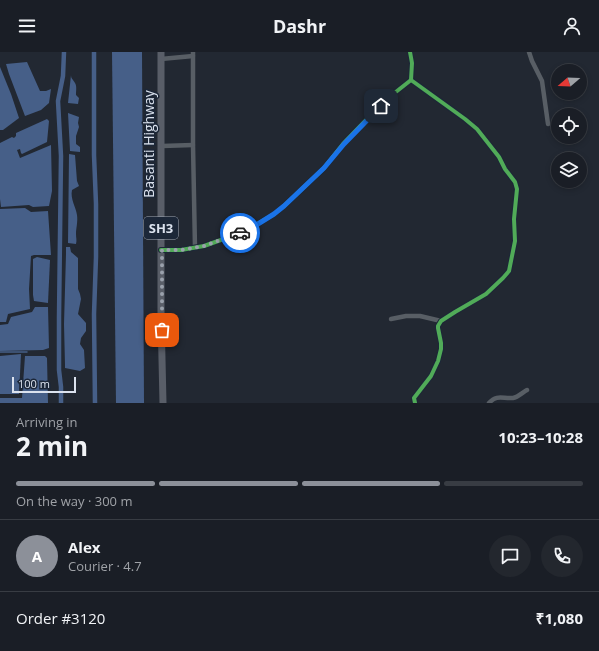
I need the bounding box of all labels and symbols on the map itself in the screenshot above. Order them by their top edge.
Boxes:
north arrow [551,64,587,100]
street label: Basanti Highway [139,89,158,198]
pin [364,89,398,123]
courier [220,213,260,253]
road number: SH3 [144,217,178,239]
pin [145,313,179,347]
scale bar [12,375,76,394]

